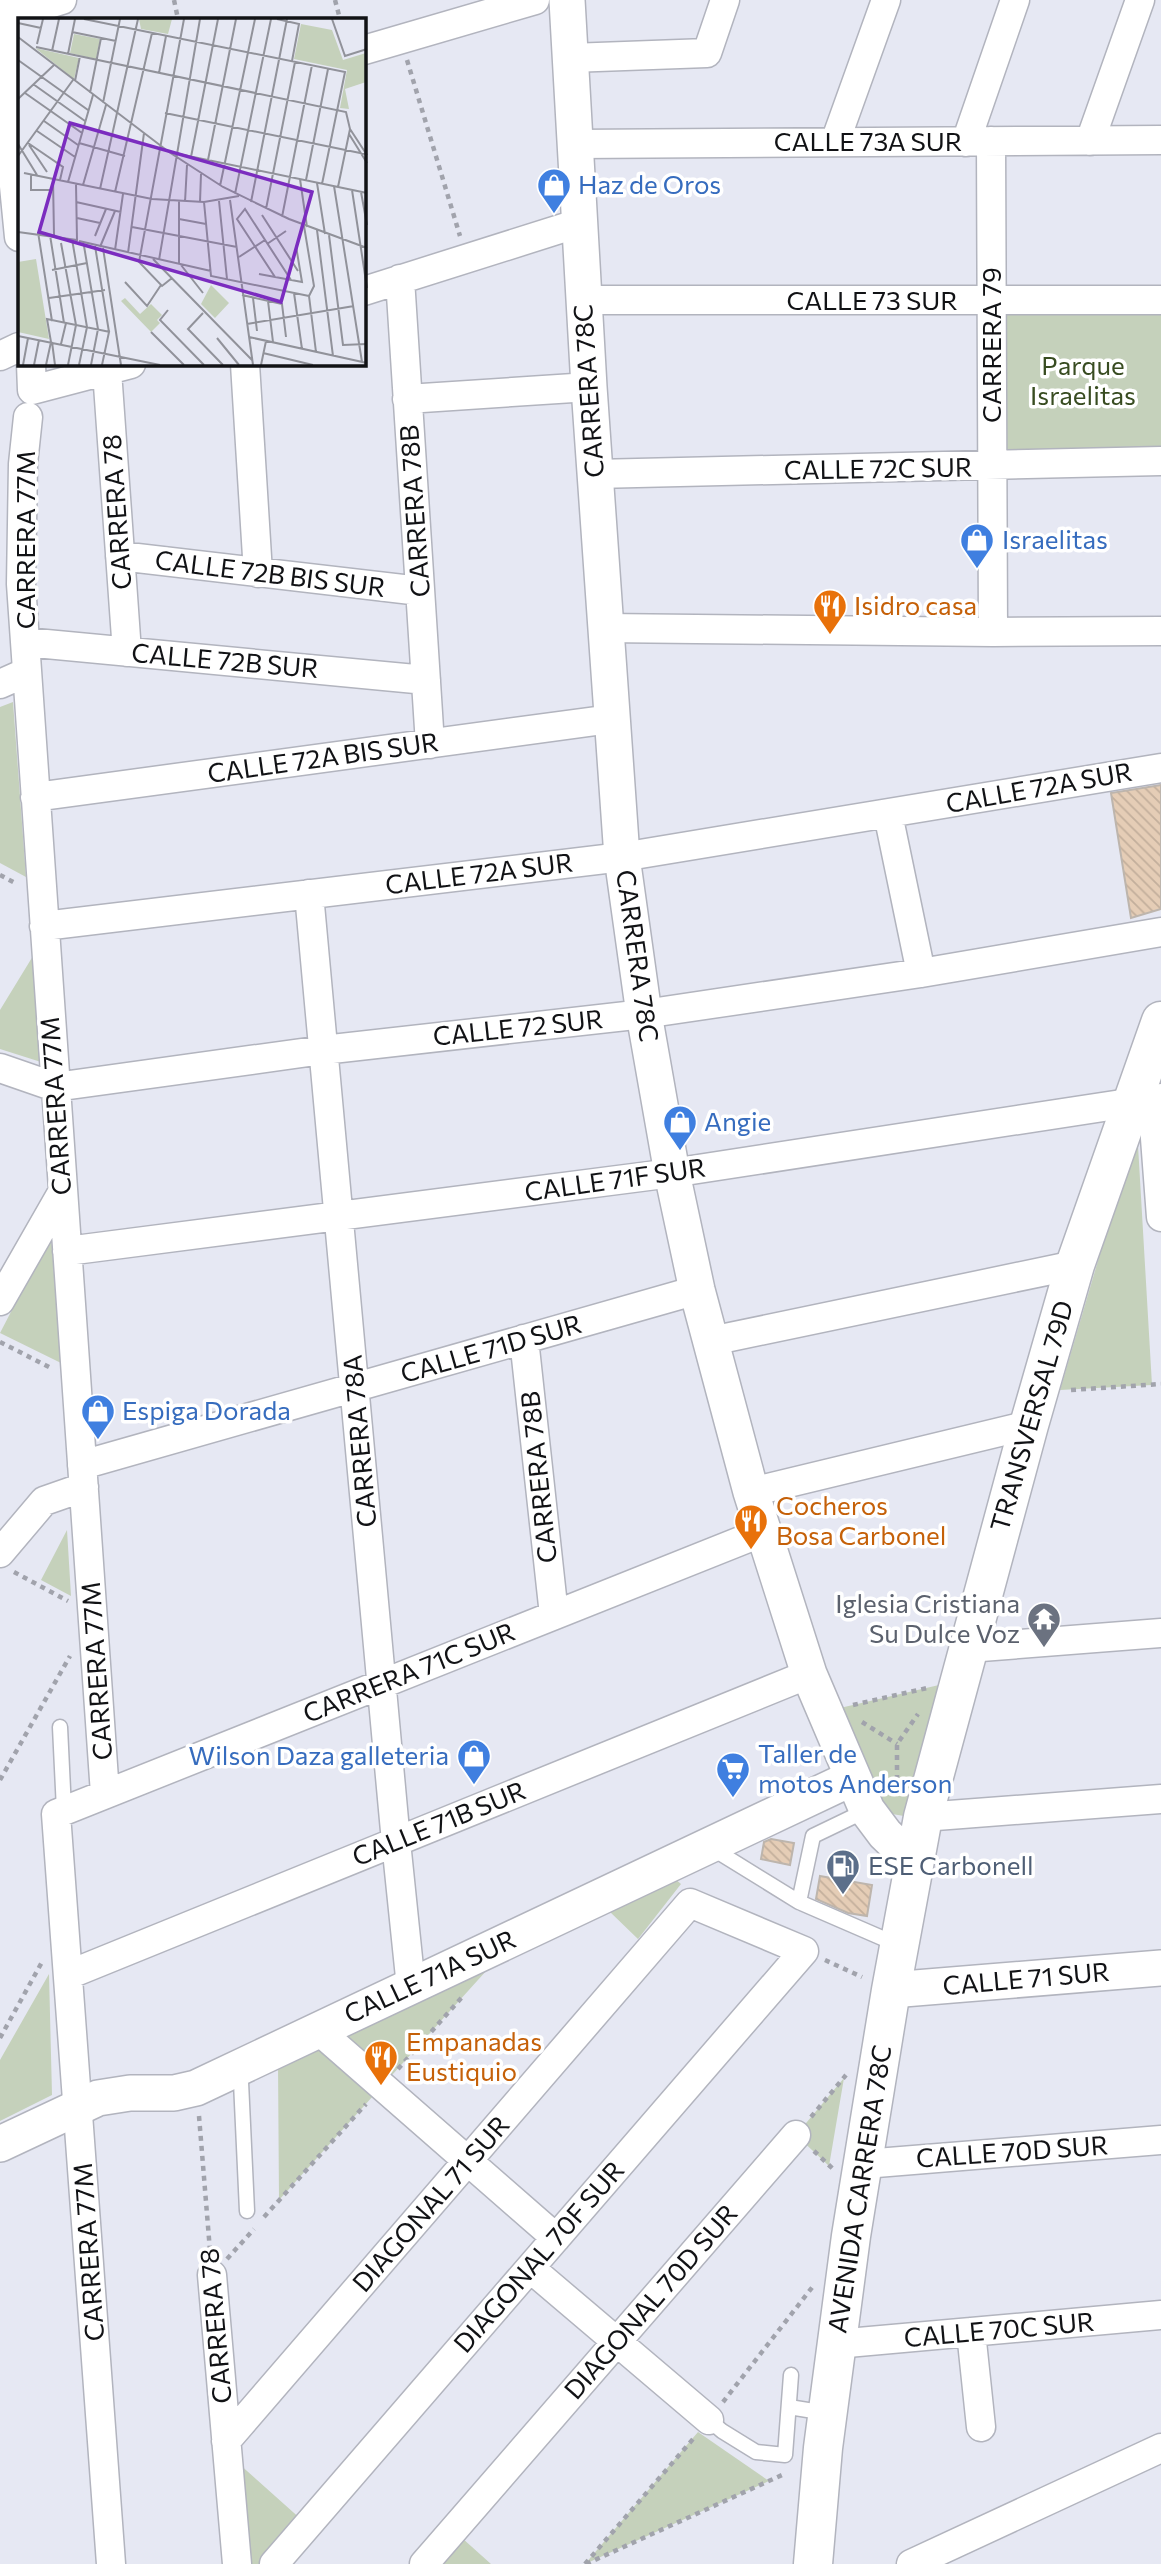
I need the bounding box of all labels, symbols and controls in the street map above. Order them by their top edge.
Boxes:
inset map [18,18,366,366]
street label: CALLE 73A SUR [774,125,962,156]
shop icon: Haz de Oros [535,166,573,215]
place label: Haz de Oros [578,168,721,199]
street label: CARRERA 79 [975,267,1006,423]
street label: CALLE 73 SUR [786,284,958,315]
street label: CARRERA 78C [566,303,609,479]
park label: Parque Israelitas [1030,349,1136,410]
street label: CARRERA 78B [392,424,435,598]
street label: CARRERA 78 [95,433,136,591]
street label: CALLE 72C SUR [783,450,972,485]
street label: CARRERA 77M [9,451,40,629]
shop icon: Israelitas [958,521,996,570]
place label: Israelitas [1002,523,1108,554]
street label: CALLE 72B BIS SUR [153,543,387,602]
restaurant icon: Isidro casa [811,587,849,636]
place label: Isidro casa [854,589,977,620]
street label: CALLE 72B SUR [130,636,320,683]
street label: CALLE 72A BIS SUR [205,725,440,788]
street label: CALLE 72A SUR [943,755,1134,818]
street label: CALLE 72A SUR [383,846,574,899]
street label: CARRERA 78C [611,868,666,1044]
street label: CALLE 72 SUR [431,1002,604,1051]
street label: CARRERA 77M [33,1016,76,1196]
shop icon: Angie [661,1103,699,1152]
place label: Angie [704,1105,771,1136]
street label: CALLE 71F SUR [522,1150,707,1207]
street label: TRANSVERSAL 79D [983,1297,1078,1535]
street label: CALLE 71D SUR [397,1307,585,1388]
street label: CARRERA 78A [336,1353,381,1529]
street label: CARRERA 78B [513,1390,562,1565]
shop icon: Espiga Dorada [79,1392,117,1441]
place label: Espiga Dorada [122,1394,291,1425]
place label: Cocheros Bosa Carbonel [776,1489,946,1550]
restaurant icon: Cocheros Bosa Carbonel [732,1502,770,1551]
street label: CARRERA 77M [74,1581,117,1761]
place label: Iglesia Cristiana Su Dulce Voz [835,1587,1020,1648]
temple icon: Iglesia Cristiana Su Dulce Voz [1025,1600,1063,1649]
street label: CARRERA 71C SUR [298,1615,519,1728]
shop icon: Wilson Daza galleteria [455,1737,493,1786]
place label: Taller de motos Anderson [758,1737,952,1798]
place label: Wilson Daza galleteria [189,1739,449,1770]
supermarket icon: Taller de motos Anderson [714,1750,752,1799]
street label: CALLE 71B SUR [347,1774,530,1871]
fuel station icon: ESE Carbonell [824,1847,862,1896]
place label: ESE Carbonell [868,1849,1034,1880]
street label: CALLE 71A SUR [339,1922,520,2029]
street label: CALLE 71 SUR [941,1955,1111,2000]
place label: Empanadas Eustiquio [406,2025,542,2086]
restaurant icon: Empanadas Eustiquio [362,2038,400,2087]
street label: AVENIDA CARRERA 78C [820,2043,897,2335]
street label: DIAGONAL 71 SUR [345,2109,515,2297]
street label: CALLE 70D SUR [915,2128,1109,2173]
street label: DIAGONAL 70F SUR [446,2154,629,2358]
street label: CARRERA 77M [66,2162,109,2342]
street label: DIAGONAL 70D SUR [557,2197,743,2405]
street label: CARRERA 78 [192,2247,237,2405]
street label: CALLE 70C SUR [902,2305,1095,2352]

